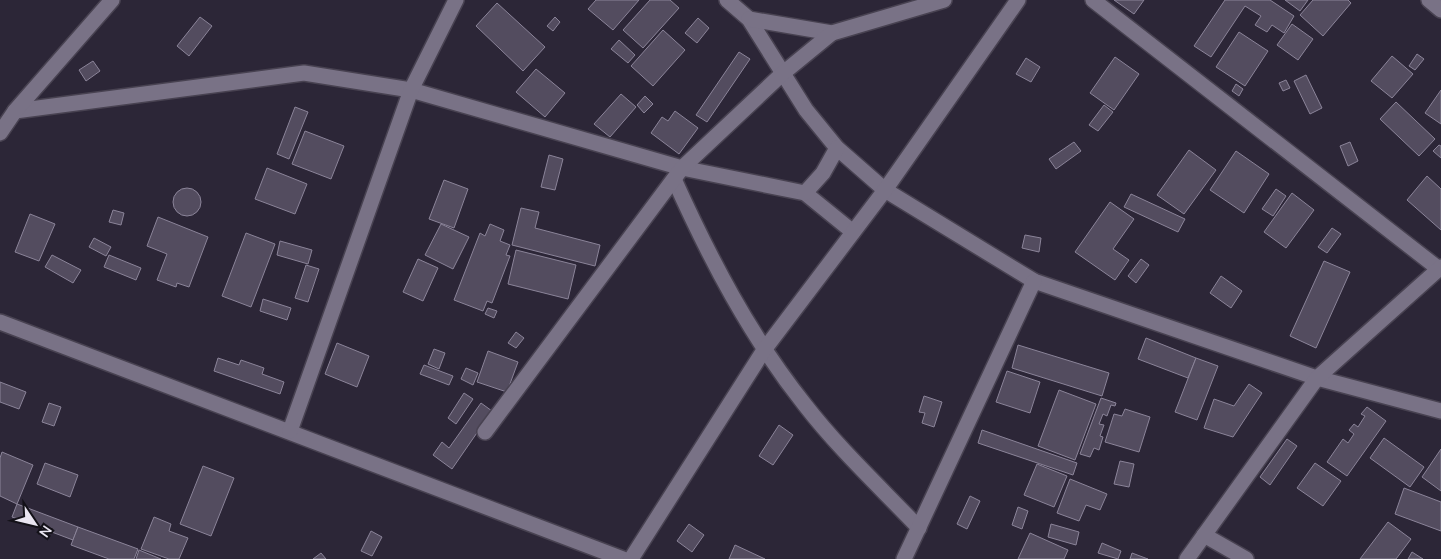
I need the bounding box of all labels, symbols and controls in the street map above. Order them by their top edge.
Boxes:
north arrow [10,499,60,549]
text: N [35,522,56,541]

